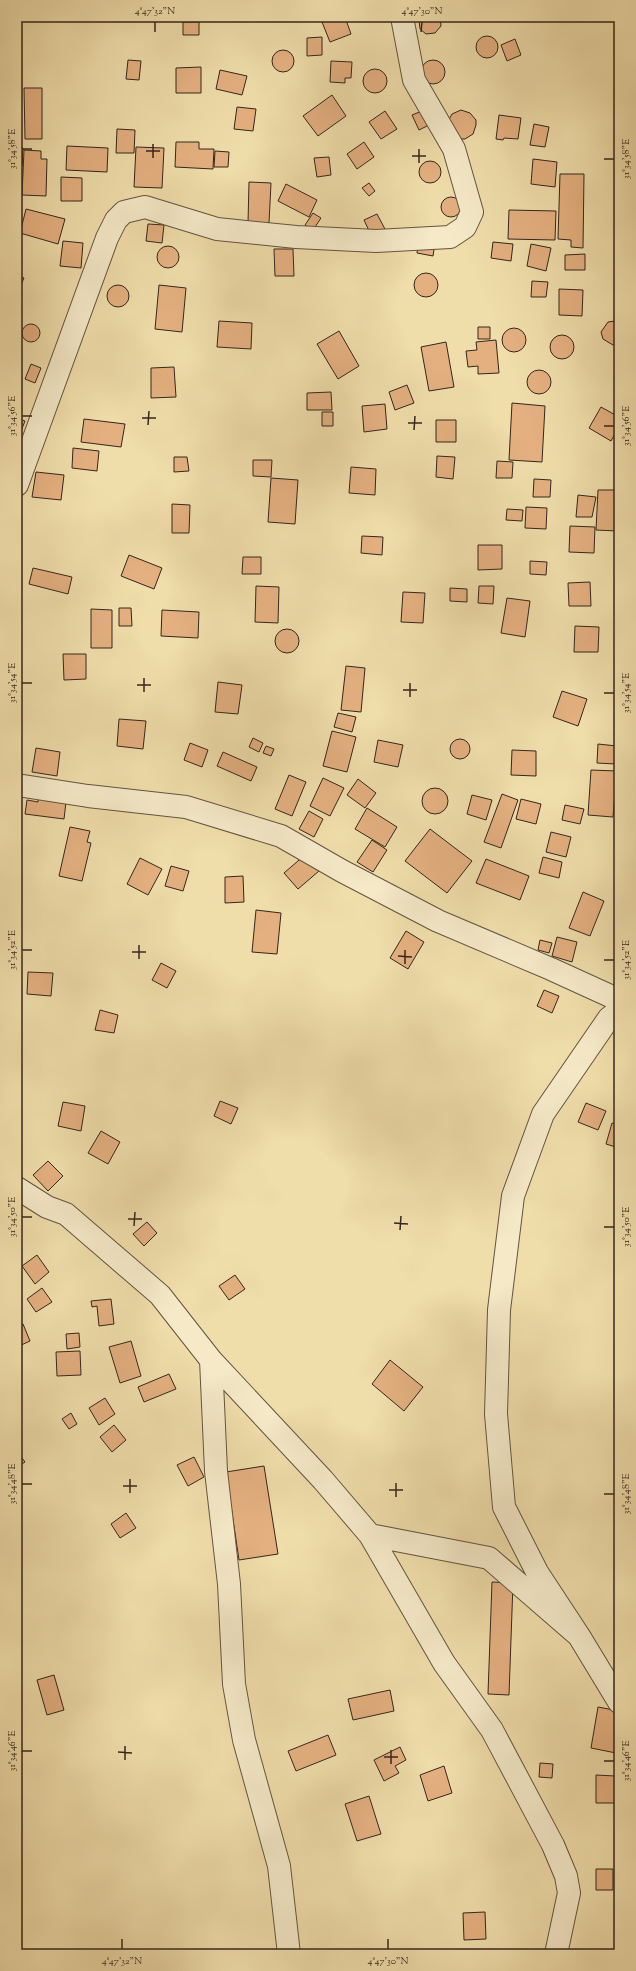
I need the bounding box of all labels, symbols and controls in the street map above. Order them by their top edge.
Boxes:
text: 4°47'32"N [135,4,175,19]
text: 4°47'30"N [402,4,442,19]
text: 31°34'58"E [5,129,20,169]
text: 31°34'58"E [619,139,634,179]
text: 31°34'56"E [5,396,20,436]
text: 31°34'56"E [619,406,634,446]
text: 31°34'54"E [5,663,20,703]
text: 31°34'54"E [619,673,634,713]
text: 31°34'52"E [5,930,20,970]
text: 31°34'52"E [619,940,634,980]
text: 31°34'50"E [5,1197,20,1237]
text: 31°34'50"E [619,1207,634,1247]
text: 31°34'48"E [5,1463,20,1505]
text: 31°34'48"E [619,1473,634,1515]
text: 31°34'46"E [5,1731,20,1771]
text: 31°34'46"E [619,1741,634,1781]
text: 4°47'32"N [102,1954,142,1969]
text: 4°47'30"N [368,1954,408,1969]

